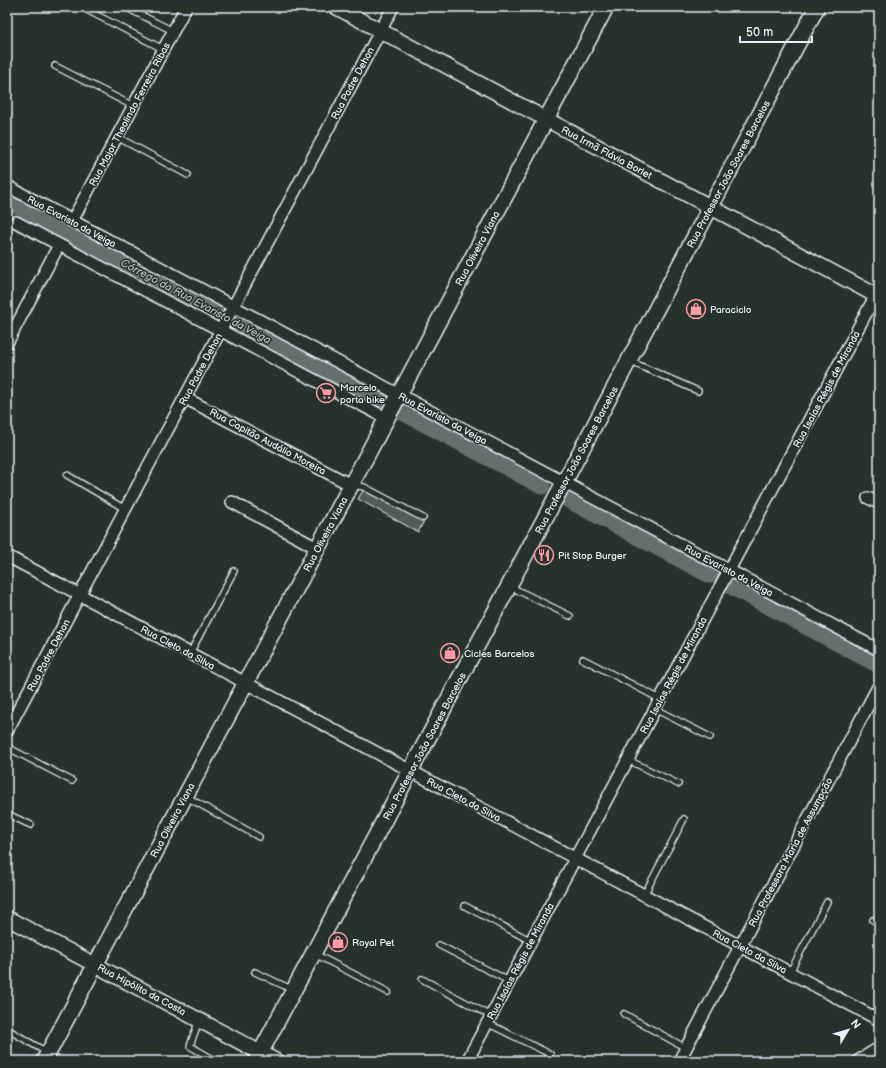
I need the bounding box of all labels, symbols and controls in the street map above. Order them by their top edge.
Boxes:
scale bar [740,18,812,44]
text: 50 m [746,25,773,40]
street label: Rua Major Theolindo Ferreira Ribas [87,41,173,188]
street label: Rua Padre Dehon [329,45,377,122]
street label: Rua Professor João Soares Barcelos [685,99,773,250]
street label: Rua Irmã Flávia Borlet [559,124,654,182]
street label: Rua Evaristo da Veiga [25,193,118,251]
street label: Rua Oliveira Viana [453,209,503,288]
water label: Córrego da Rua Evaristo da Veiga [118,256,273,347]
shop icon: Paraciclo [685,298,707,320]
place label: Paraciclo [710,304,752,316]
street label: Rua Isaías Régis de Miranda [791,329,863,450]
street label: Rua Padre Dehon [177,331,225,408]
supermarket icon: Marcelo porta bike [315,382,337,404]
place label: Marcelo porta bike [340,382,385,406]
street label: Rua Professor João Soares Barcelos [533,385,621,536]
street label: Rua Evaristo da Veiga [396,390,489,448]
street label: Rua Capitão Audálio Moreira [207,406,328,478]
street label: Rua Oliveira Viana [301,495,351,574]
street label: Rua Evaristo da Veiga [682,542,775,600]
restaurant icon: Pit Stop Burger [533,544,555,566]
place label: Pit Stop Burger [558,550,627,562]
street label: Rua Isaías Régis de Miranda [638,615,710,736]
street label: Rua Padre Dehon [25,617,73,694]
street label: Rua Cleto da Silva [138,623,217,673]
shop icon: Cicles Barcelos [439,642,461,664]
place label: Cicles Barcelos [464,648,535,660]
street label: Rua Professor João Soares Barcelos [381,671,469,822]
street label: Rua Cleto da Silva [424,775,503,825]
street label: Rua Professora Maria de Assumpção [746,776,836,929]
street label: Rua Oliveira Viana [148,781,198,860]
street label: Rua Isaías Régis de Miranda [485,901,557,1022]
street label: Rua Cleto da Silva [710,927,789,977]
shop icon: Royal Pet [327,931,349,953]
place label: Royal Pet [352,937,394,949]
street label: Rua Hipólito da Costa [95,962,188,1018]
north arrow [828,1010,868,1050]
text: N [848,1017,863,1031]

